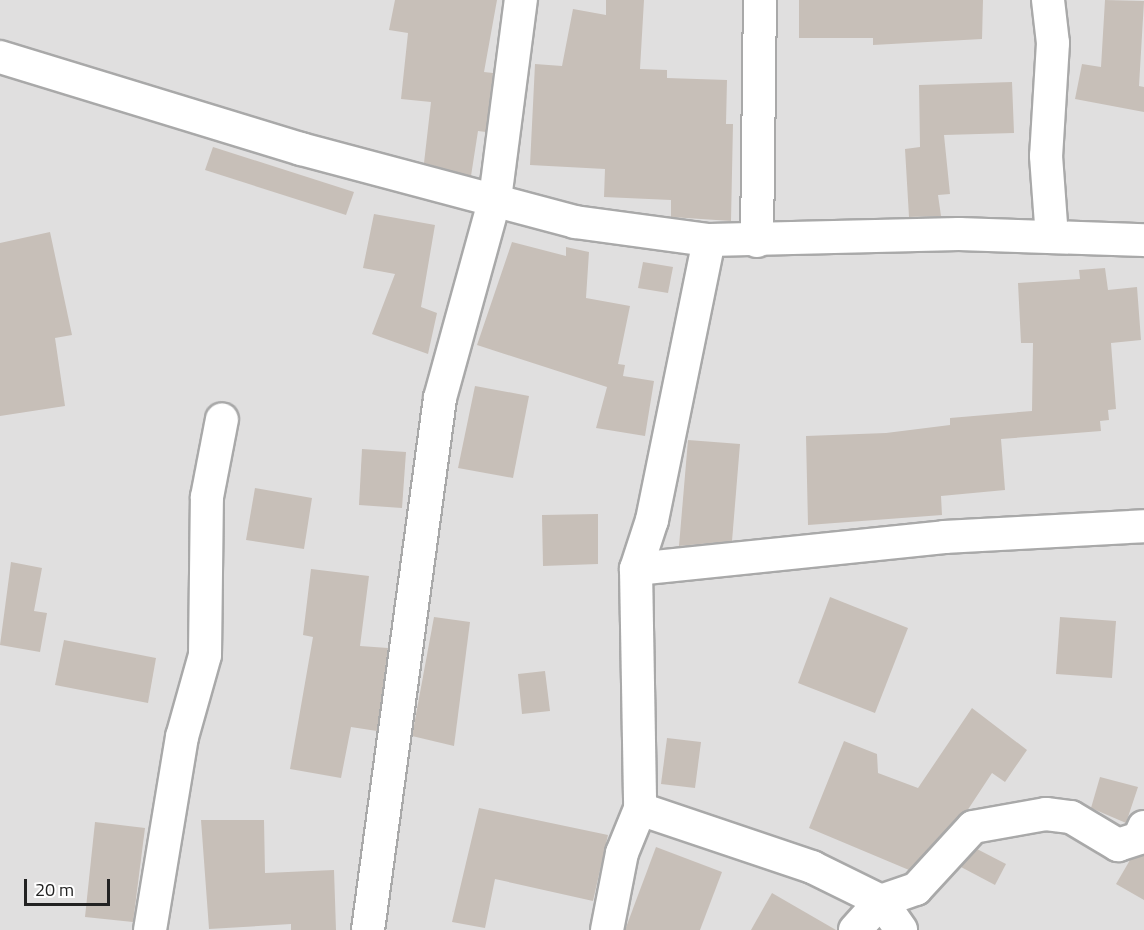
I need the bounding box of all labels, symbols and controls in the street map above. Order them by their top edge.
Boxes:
scale bar [27,867,112,905]
text: 20 m [35,876,74,903]

